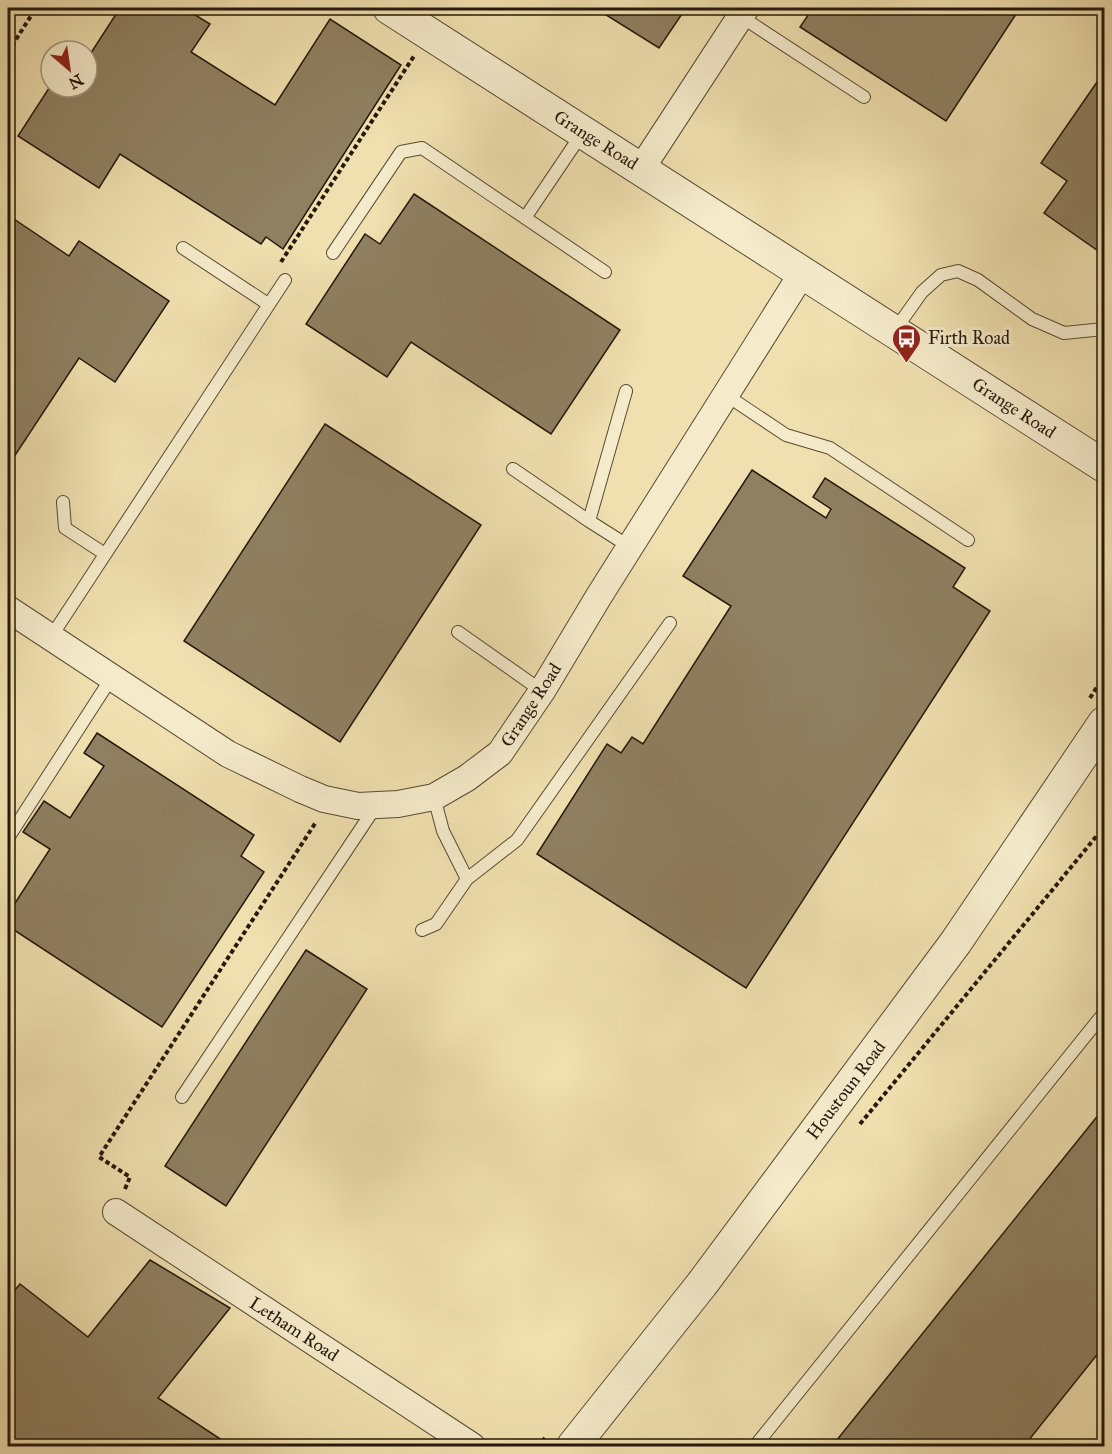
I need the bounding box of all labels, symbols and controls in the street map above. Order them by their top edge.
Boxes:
north arrow [39,39,99,99]
text: N [65,70,87,93]
street label: Grange Road [549,105,642,175]
bus stop icon: Firth Road [891,322,923,364]
place label: Firth Road [928,327,1010,349]
street label: Grange Road [967,373,1060,444]
street label: Grange Road [496,659,567,752]
street label: Houstoun Road [802,1036,890,1144]
street label: Letham Road [245,1292,343,1366]

